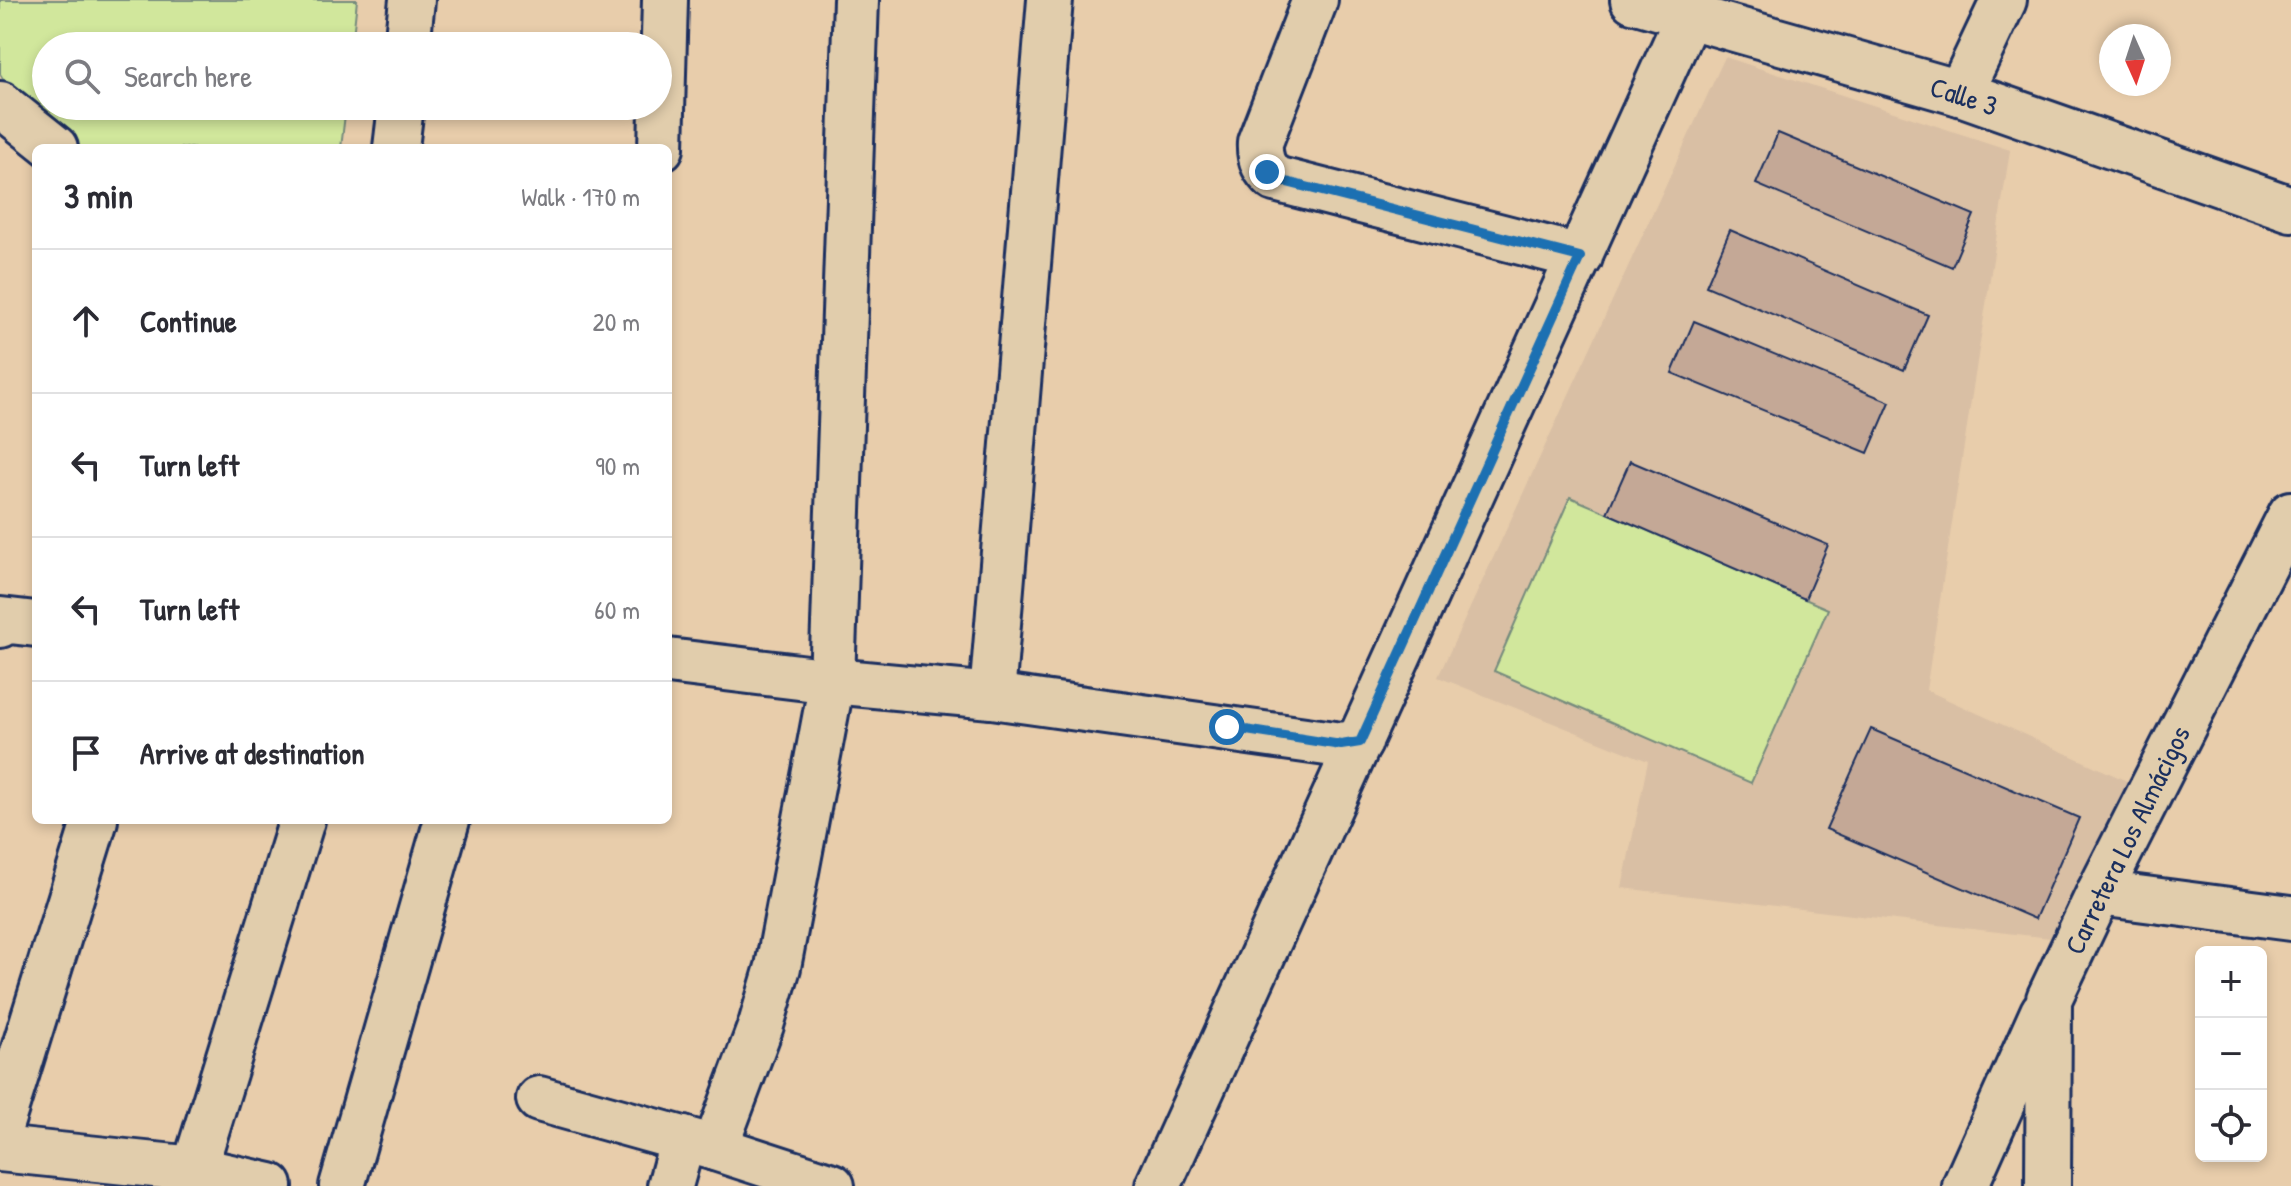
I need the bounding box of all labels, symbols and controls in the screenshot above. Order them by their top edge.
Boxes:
north arrow [2099,24,2171,96]
search box [32,32,672,120]
icon: search [60,54,104,98]
text: Search here [124,56,252,96]
street label: Calle 3 [1926,67,2002,125]
route end [1249,154,1285,190]
text: 3 min [64,173,133,219]
text: Walk · 170 m [521,179,640,214]
icon: ahead [64,299,108,343]
text: Continue [140,301,237,341]
text: 20 m [593,304,640,339]
icon: left [64,443,108,487]
text: Turn left [140,445,239,485]
text: 90 m [595,448,640,483]
icon: left [64,587,108,631]
text: Turn left [140,589,239,629]
text: 60 m [594,592,640,627]
route start [1209,709,1245,745]
street label: Carretera Los Almácigos [2055,719,2199,961]
icon: arrive [64,731,108,775]
text: Arrive at destination [140,733,365,773]
map controls [2195,946,2267,1162]
button: + [2195,946,2267,1018]
button: − [2195,1018,2267,1090]
button: locate [2195,1090,2267,1162]

